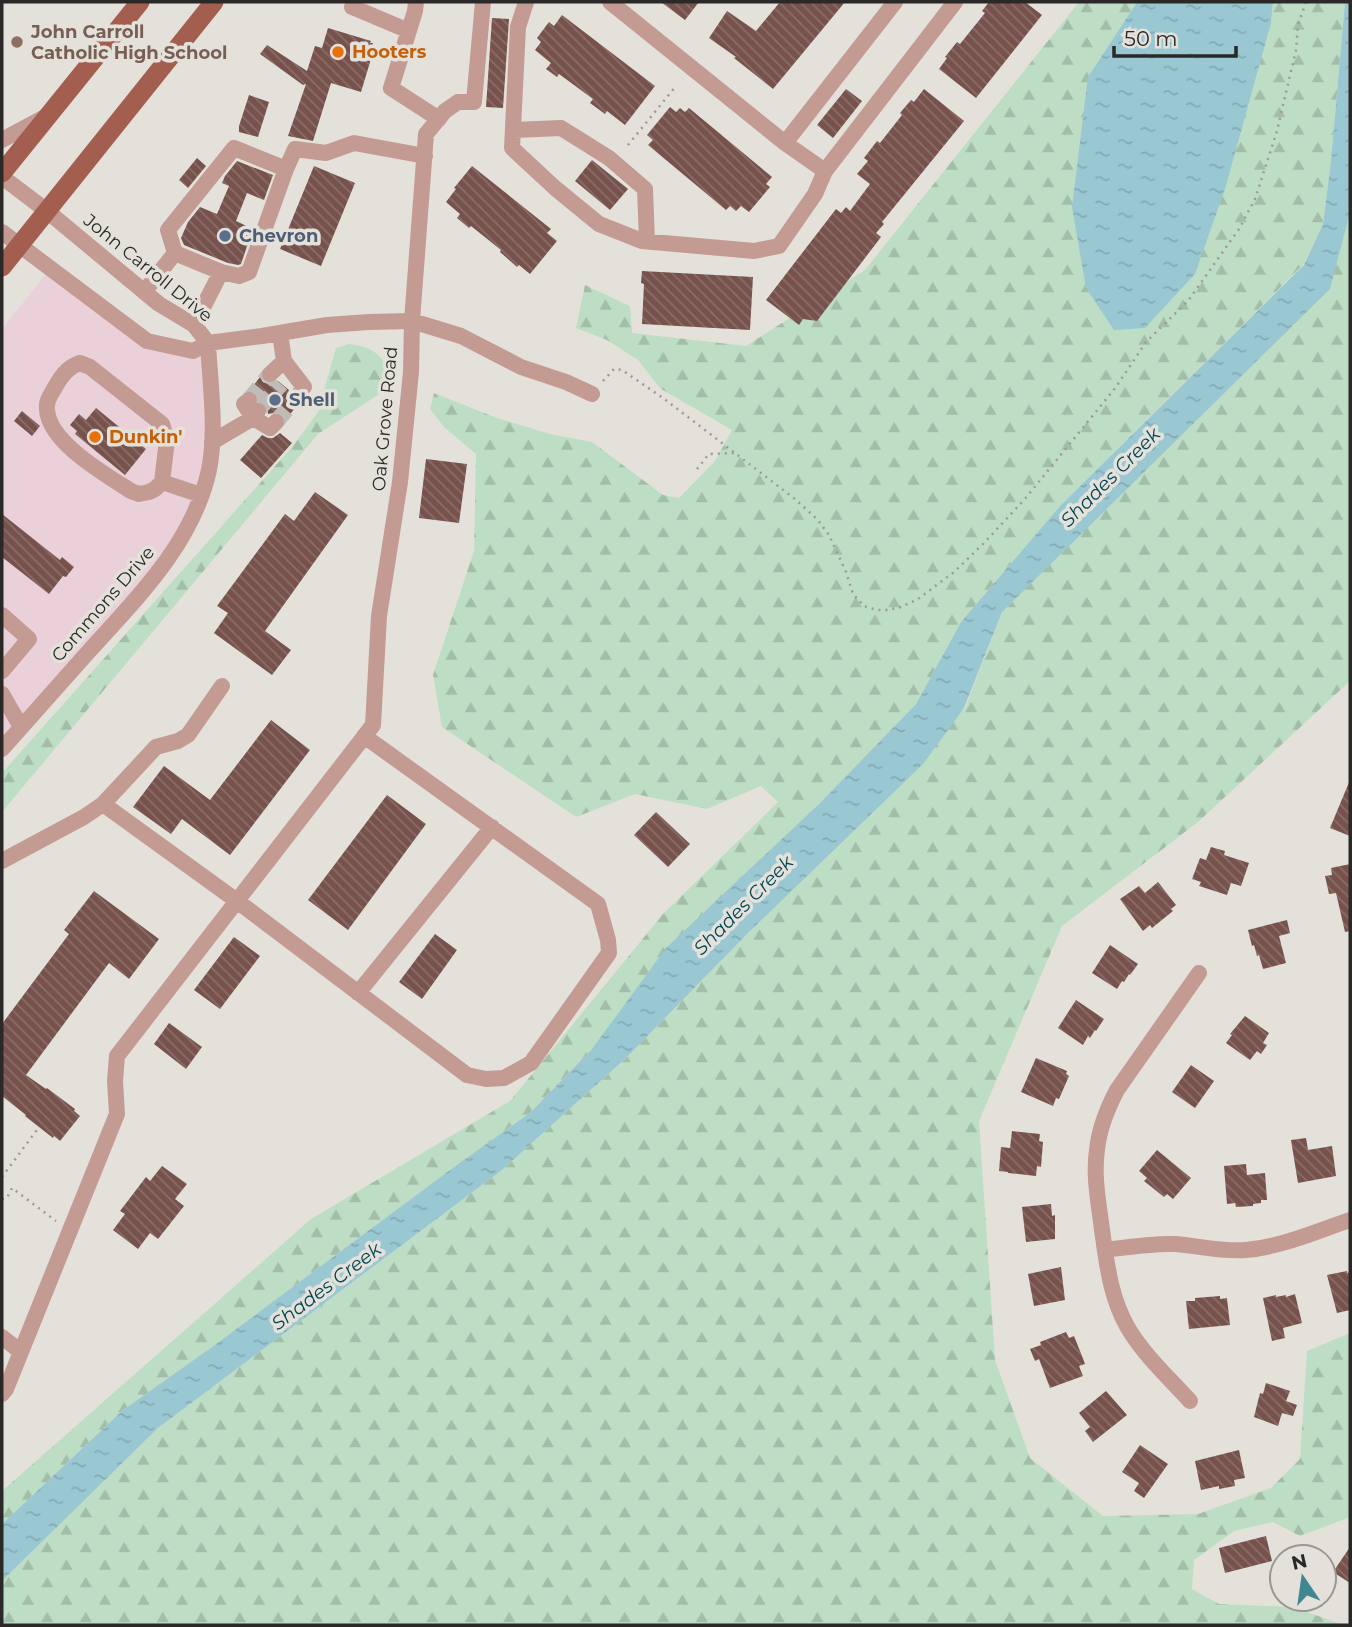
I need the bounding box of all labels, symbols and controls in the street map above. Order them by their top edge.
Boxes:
scale bar [1114,14,1236,58]
place label: John Carroll Catholic High School [30,21,227,64]
text: 50 m [1124,26,1178,51]
marker: John Carroll Catholic High School [9,34,25,50]
place label: Hooters [352,41,427,63]
marker: Hooters [330,44,346,60]
street label: John Carroll Drive [78,209,217,327]
place label: Chevron [239,225,318,247]
marker: Chevron [217,228,233,244]
street label: Oak Grove Road [368,346,402,492]
place label: Shell [289,389,335,411]
marker: Shell [267,392,283,408]
water label: Shades Creek [1056,422,1165,532]
place label: Dunkin' [109,426,182,448]
marker: Dunkin' [87,429,103,445]
street label: Commons Drive [47,542,159,666]
water label: Shades Creek [689,850,798,960]
water label: Shades Creek [267,1237,386,1335]
north arrow [1268,1543,1338,1613]
text: N [1289,1549,1309,1575]

